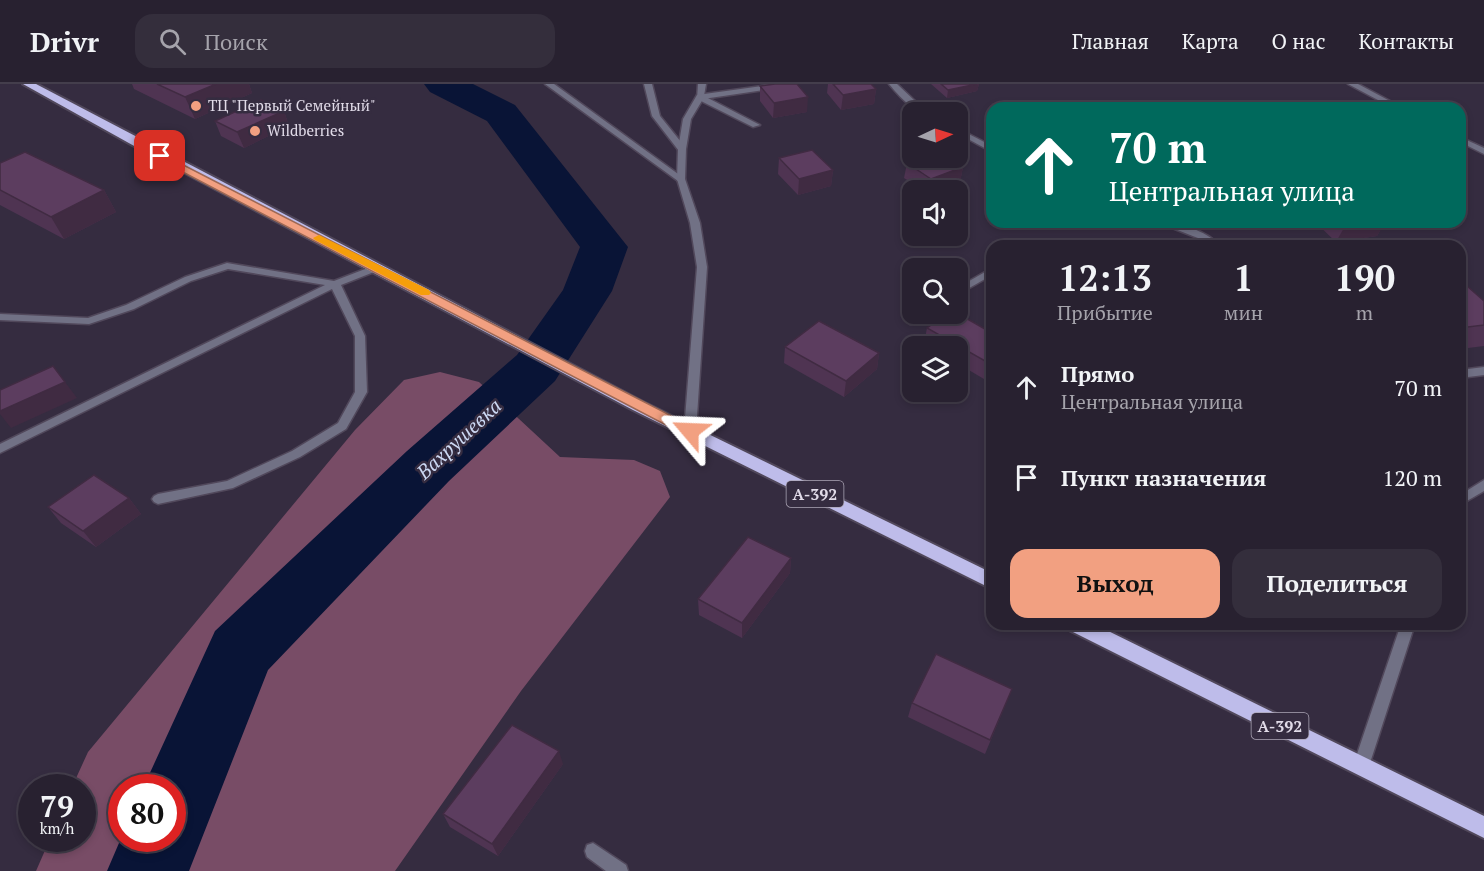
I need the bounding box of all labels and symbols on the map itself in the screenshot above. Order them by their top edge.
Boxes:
place label: ТЦ "Первый Семейный" [208,95,376,115]
marker: ТЦ "Первый Семейный" [189,99,203,113]
north arrow [902,102,968,168]
place label: Wildberries [267,120,344,140]
marker: Wildberries [248,124,262,138]
pin [134,130,185,181]
water label: Вахрушевка [410,392,507,486]
position arrow [658,399,722,463]
road number: А-392 [786,481,844,507]
road number: А-392 [1252,713,1308,739]
speed limit sign: 80 [108,774,186,852]

